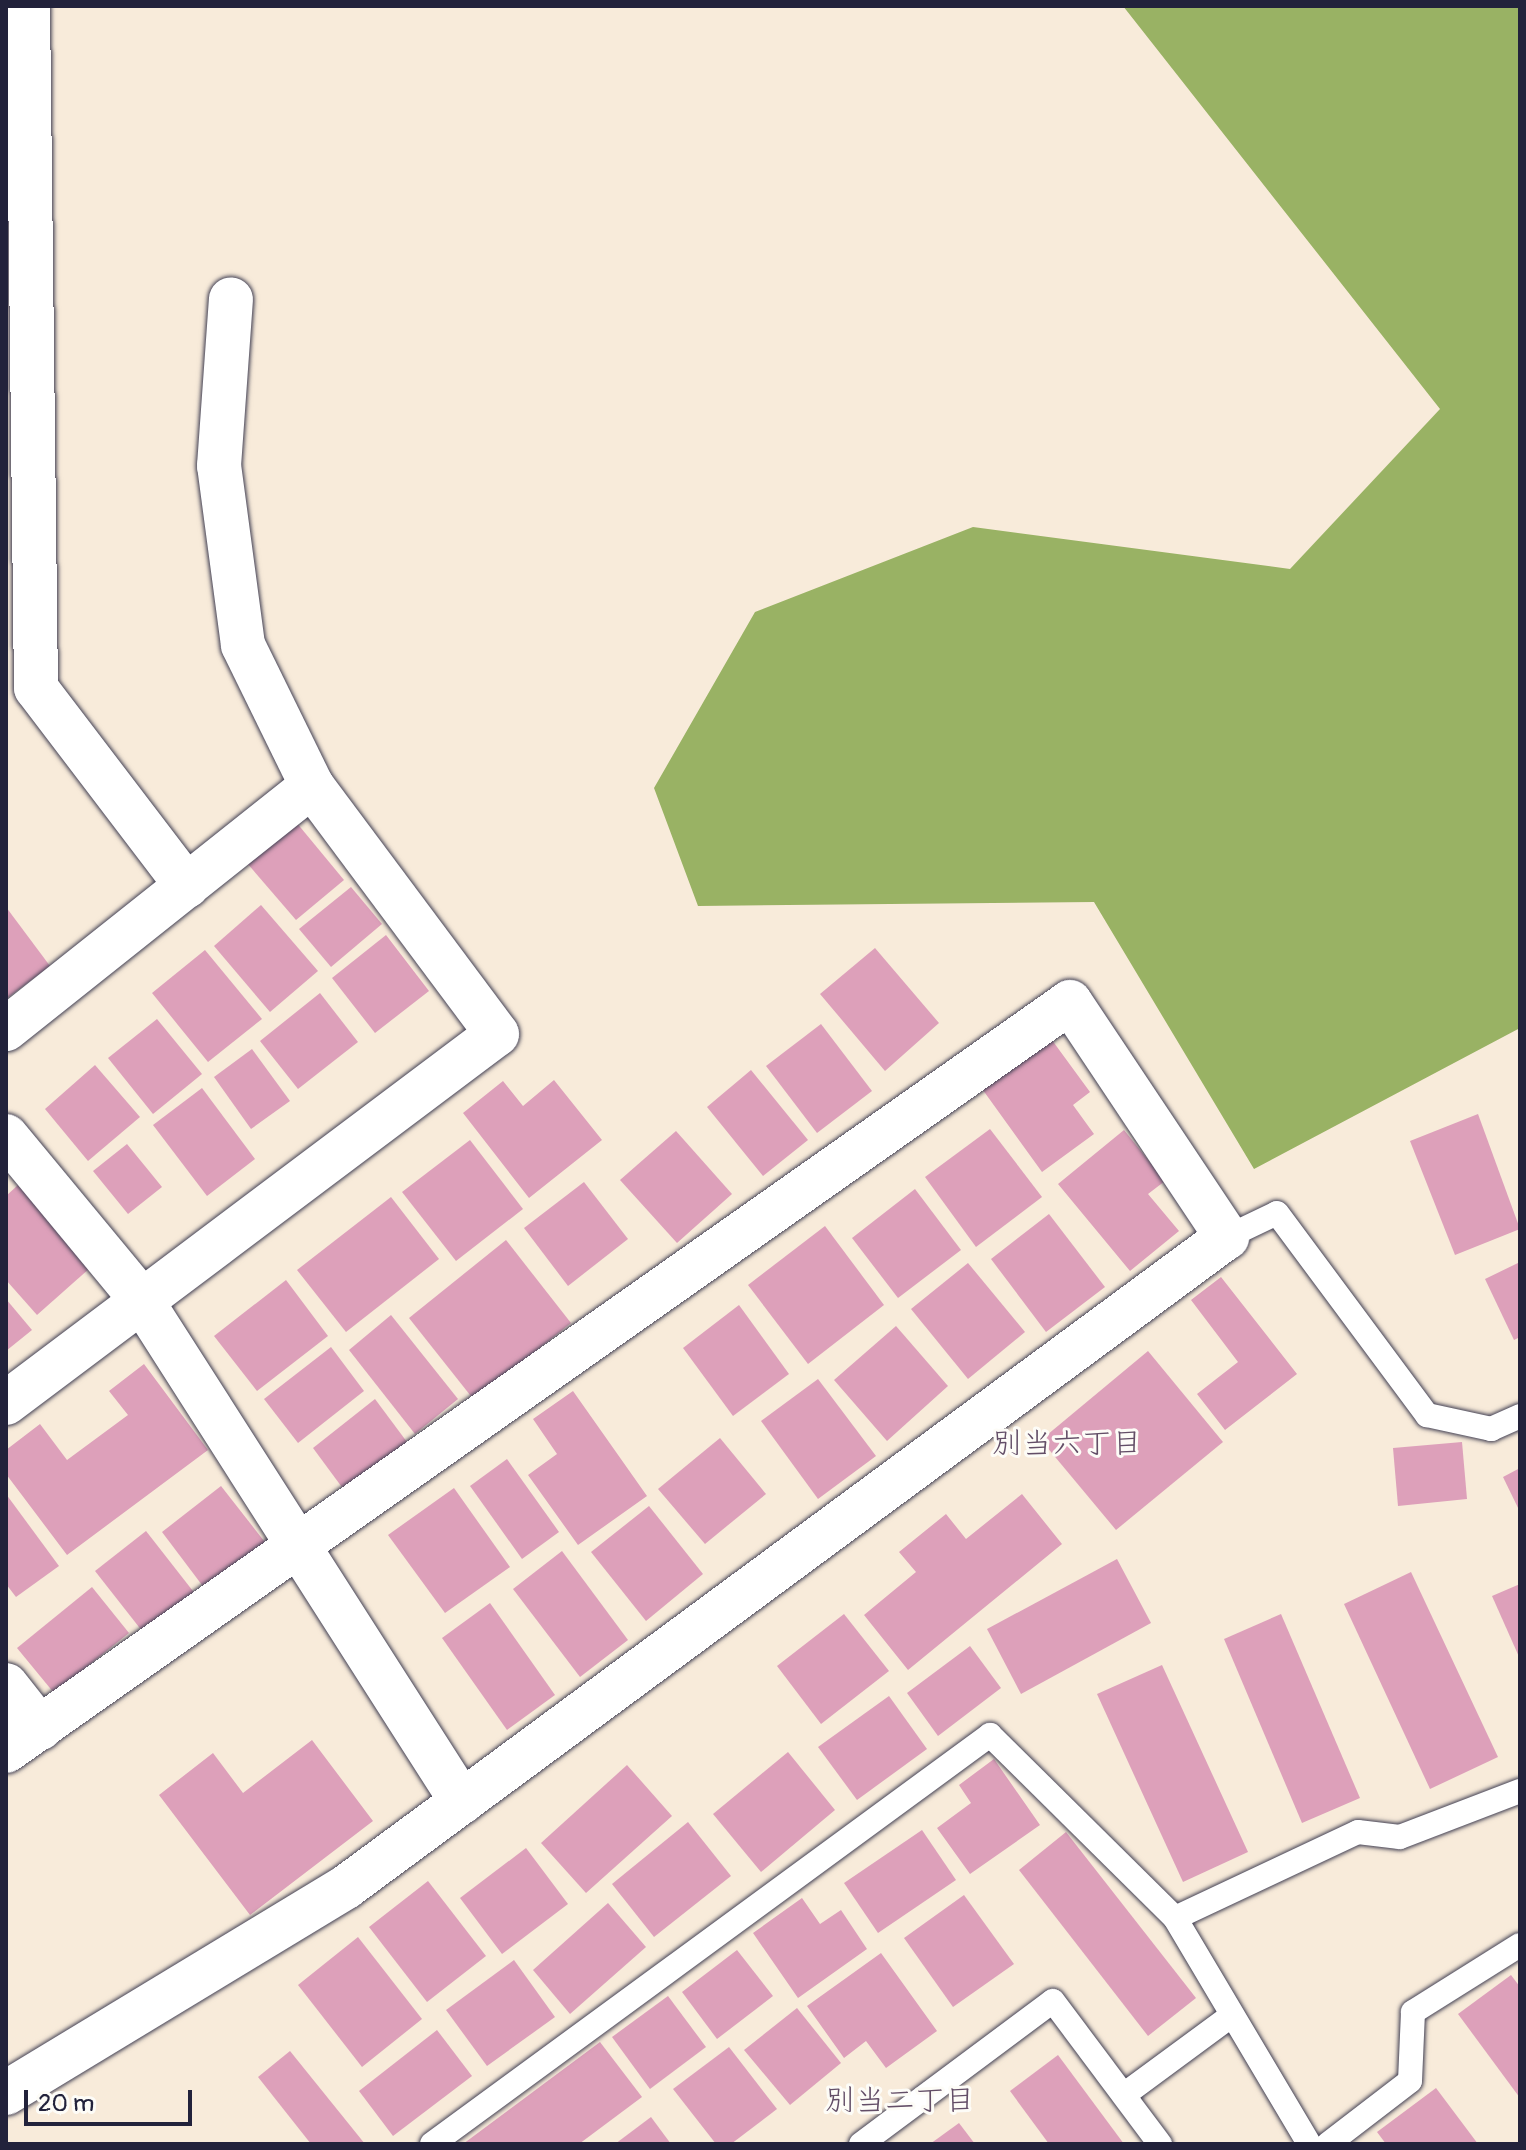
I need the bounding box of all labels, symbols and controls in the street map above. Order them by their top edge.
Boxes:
district label: 別当六丁目 [992,1426,1142,1462]
scale bar [28,2074,196,2124]
district label: 別当二丁目 [825,2083,975,2119]
text: 20 m [38,2089,94,2118]

